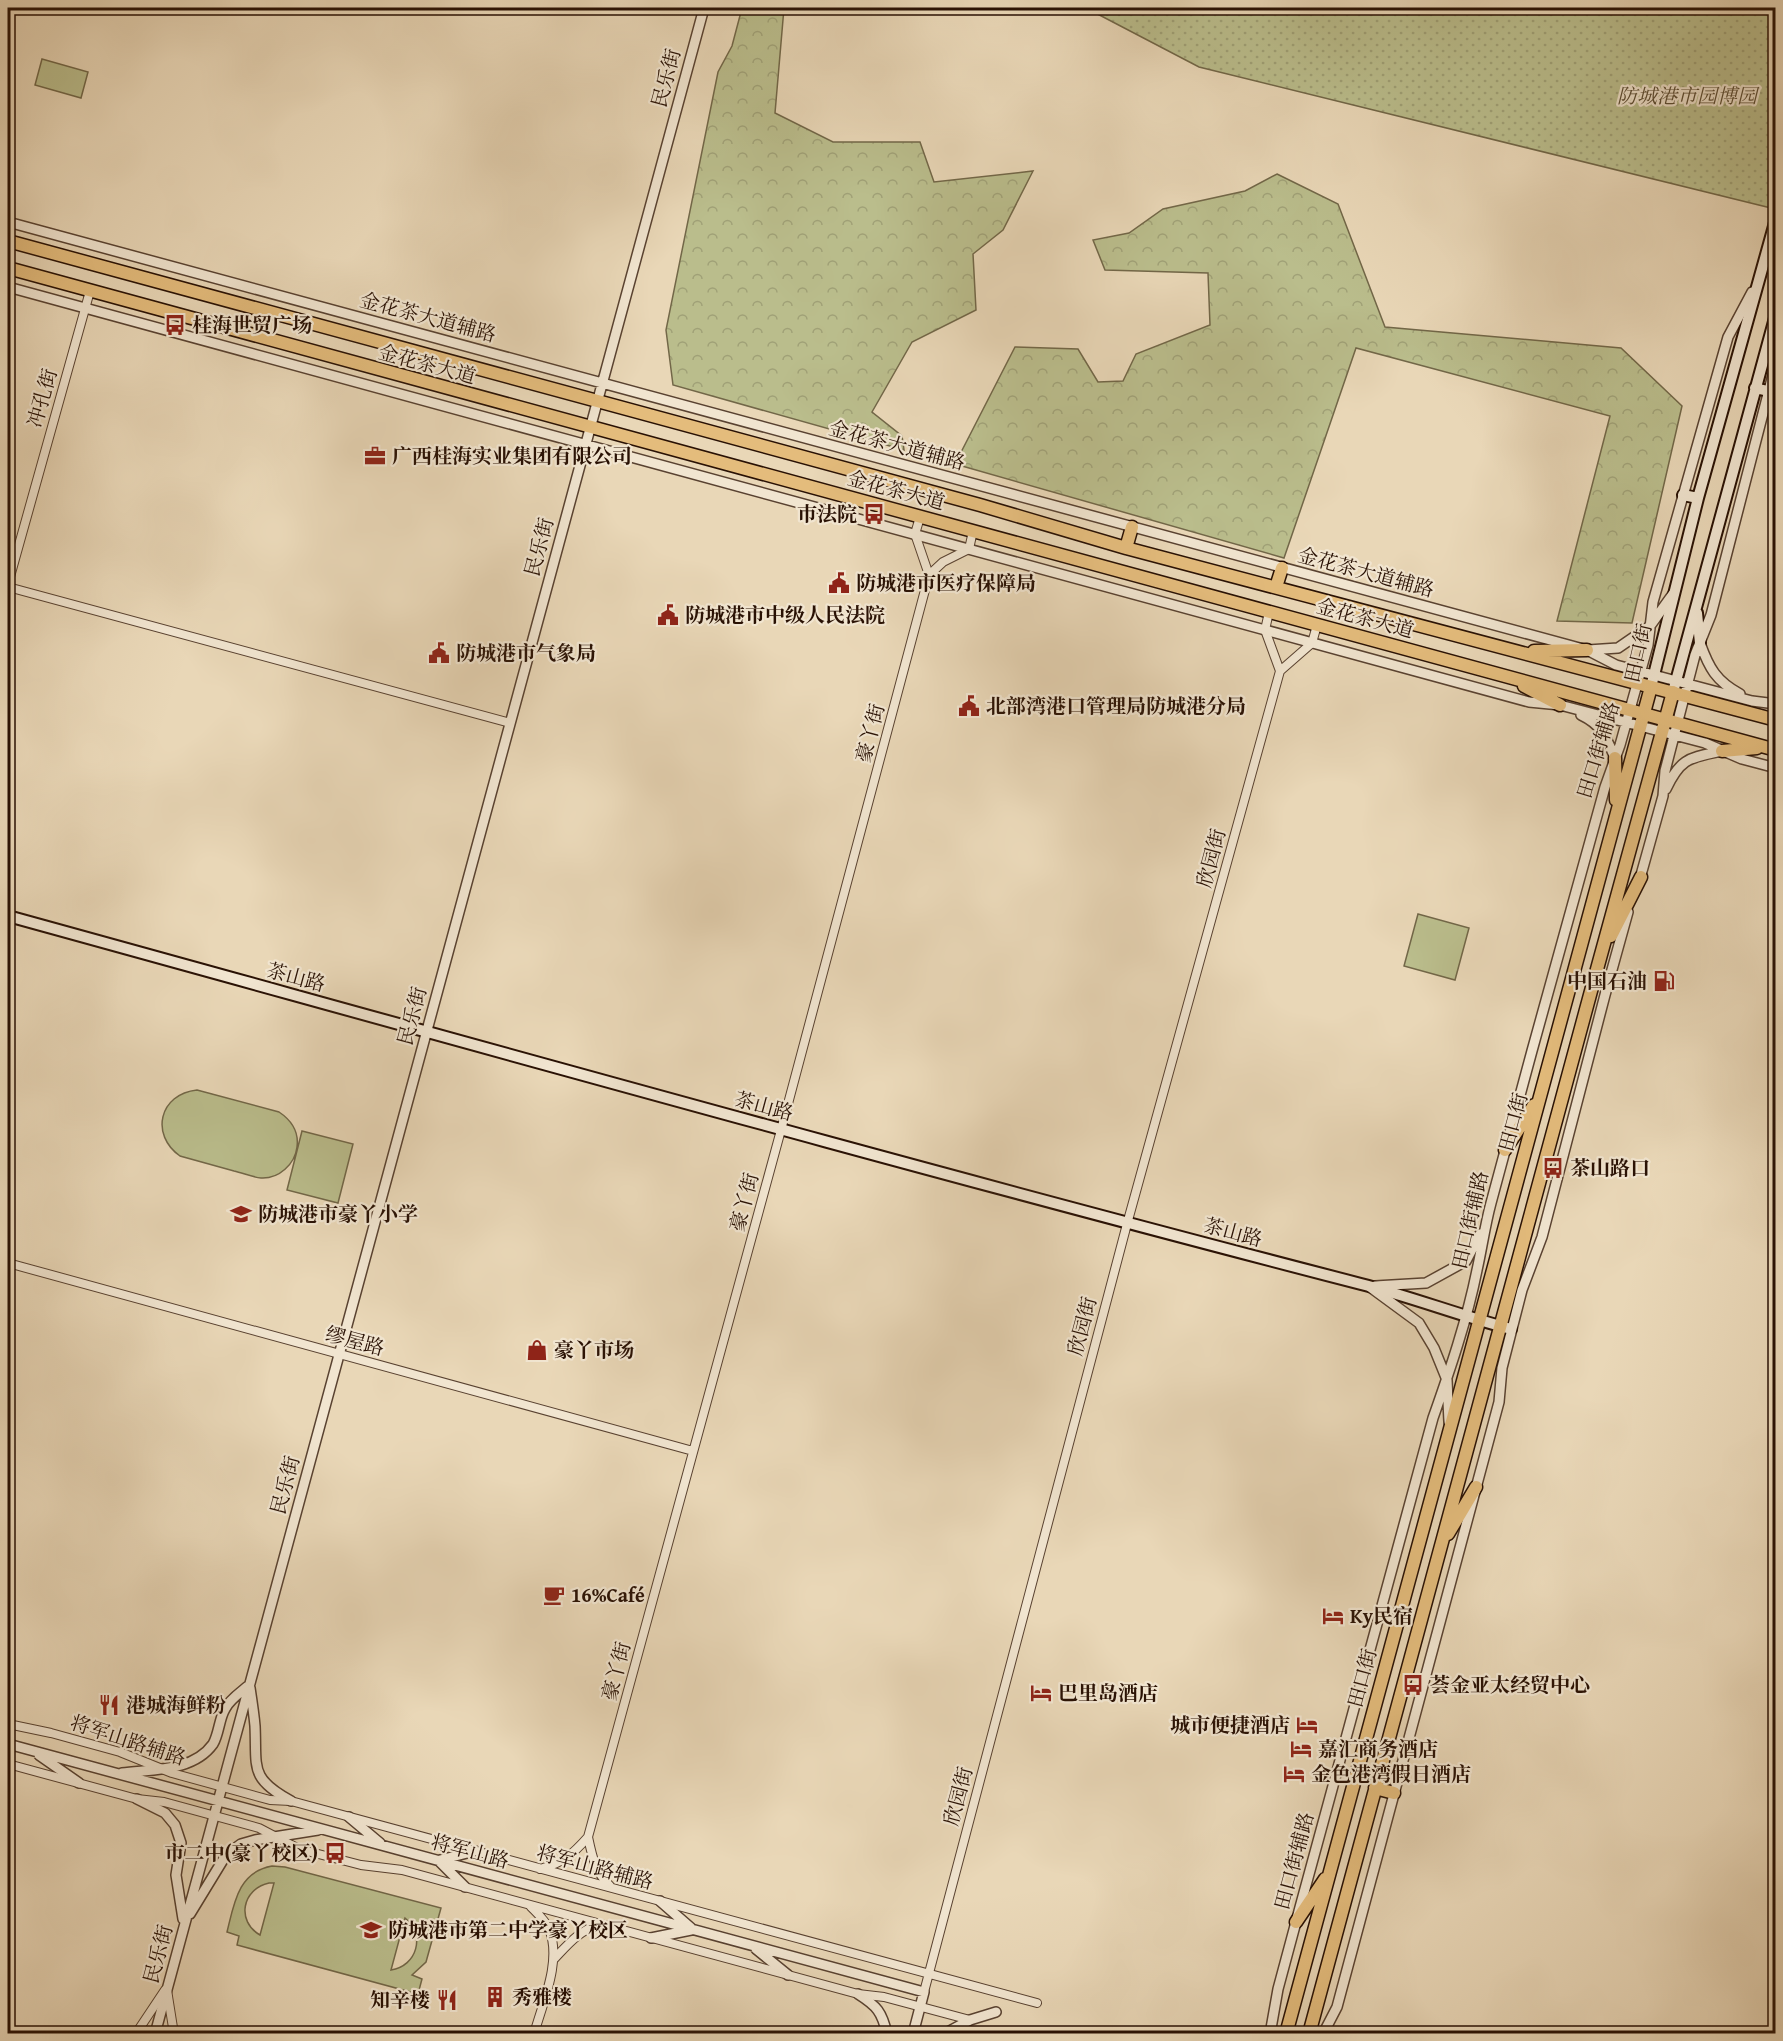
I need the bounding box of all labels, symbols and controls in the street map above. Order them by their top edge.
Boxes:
street label: 民乐街 [644,45,687,111]
park label: 防城港市园博园 [1617,81,1760,110]
street label: 金花茶大道辅路 [357,284,499,349]
place label: 桂海世贸广场 [192,310,312,339]
bus stop icon: 桂海世贸广场 [163,313,187,337]
street label: 金花茶大道 [375,337,479,390]
street label: 冲孔街 [19,365,64,431]
street label: 金花茶大道辅路 [826,412,968,477]
place label: 广西桂海实业集团有限公司 [392,441,632,470]
office icon: 广西桂海实业集团有限公司 [363,444,387,468]
street label: 金花茶大道 [844,463,948,516]
place label: 巿法院 [797,499,857,528]
bus stop icon: 巿法院 [862,502,886,526]
street label: 民乐街 [517,514,560,580]
street label: 金花茶大道辅路 [1295,539,1437,604]
place label: 防城港市医疗保障局 [856,568,1036,597]
public building icon: 防城港市医疗保障局 [827,571,851,595]
street label: 金花茶大道 [1313,591,1417,644]
place label: 防城港市中级人民法院 [685,600,885,629]
public building icon: 防城港市中级人民法院 [656,603,680,627]
street label: 田口街 [1617,620,1658,685]
place label: 防城港市气象局 [456,638,596,667]
public building icon: 防城港市气象局 [427,641,451,665]
place label: 北部湾港口管理局防城港分局 [986,691,1246,720]
public building icon: 北部湾港口管理局防城港分局 [957,694,981,718]
street label: 田口街辅路 [1569,698,1626,802]
street label: 豪丫街 [848,700,891,766]
street label: 欣园街 [1189,825,1232,891]
street label: 茶山路 [263,955,329,998]
place label: 中国石油 [1567,966,1647,995]
fuel station icon: 中国石油 [1652,969,1676,993]
street label: 民乐街 [390,983,433,1049]
street label: 茶山路 [731,1084,797,1127]
street label: 田口街 [1491,1089,1534,1155]
place label: 茶山路口 [1570,1153,1650,1182]
bus stop icon: 茶山路口 [1541,1156,1565,1180]
street label: 田口街辅路 [1444,1168,1495,1272]
street label: 豪丫街 [722,1169,765,1235]
place label: 防城港市豪丫小学 [258,1199,418,1228]
school or university icon: 防城港市豪丫小学 [229,1202,253,1226]
street label: 茶山路 [1200,1210,1266,1253]
street label: 欣园街 [1060,1293,1103,1359]
street label: 缪屋路 [322,1319,388,1362]
place label: 豪丫市场 [554,1335,634,1364]
shop icon: 豪丫市场 [525,1338,549,1362]
street label: 民乐街 [263,1452,306,1518]
place label: 16%Café [571,1580,645,1609]
cafe icon: 16%Café [542,1583,566,1607]
place label: Ky民宿 [1350,1601,1413,1630]
hotel icon: Ky民宿 [1321,1604,1345,1628]
street label: 豪丫街 [594,1638,637,1704]
street label: 田口街 [1340,1645,1383,1711]
place label: 荟金亚太经贸中心 [1430,1670,1590,1699]
bus stop icon: 荟金亚太经贸中心 [1401,1673,1425,1697]
place label: 巴里岛酒店 [1058,1678,1158,1707]
hotel icon: 巴里岛酒店 [1029,1681,1053,1705]
place label: 港城海鲜粉 [126,1690,226,1719]
restaurant icon: 港城海鲜粉 [97,1693,121,1717]
street label: 将军山路辅路 [67,1707,190,1772]
place label: 城市便捷酒店 [1170,1710,1290,1739]
hotel icon: 城市便捷酒店 [1295,1713,1319,1737]
place label: 嘉汇商务酒店 [1318,1734,1438,1763]
hotel icon: 嘉汇商务酒店 [1289,1737,1313,1761]
place label: 金色港湾假日酒店 [1311,1759,1471,1788]
hotel icon: 金色港湾假日酒店 [1282,1762,1306,1786]
street label: 欣园街 [936,1763,979,1829]
street label: 田口街辅路 [1267,1809,1320,1913]
street label: 将军山路 [428,1826,513,1875]
street label: 将军山路辅路 [533,1837,657,1896]
place label: 市二中(豪丫校区) [165,1838,318,1867]
bus stop icon: 市二中(豪丫校区) [323,1841,347,1865]
place label: 防城港市第二中学豪丫校区 [388,1915,628,1944]
school or university icon: 防城港市第二中学豪丫校区 [359,1918,383,1942]
street label: 民乐街 [136,1921,179,1987]
place label: 秀雅楼 [512,1982,572,2011]
place label: 知辛楼 [370,1985,430,2014]
building icon: 秀雅楼 [483,1985,507,2009]
restaurant icon: 知辛楼 [435,1988,459,2012]

